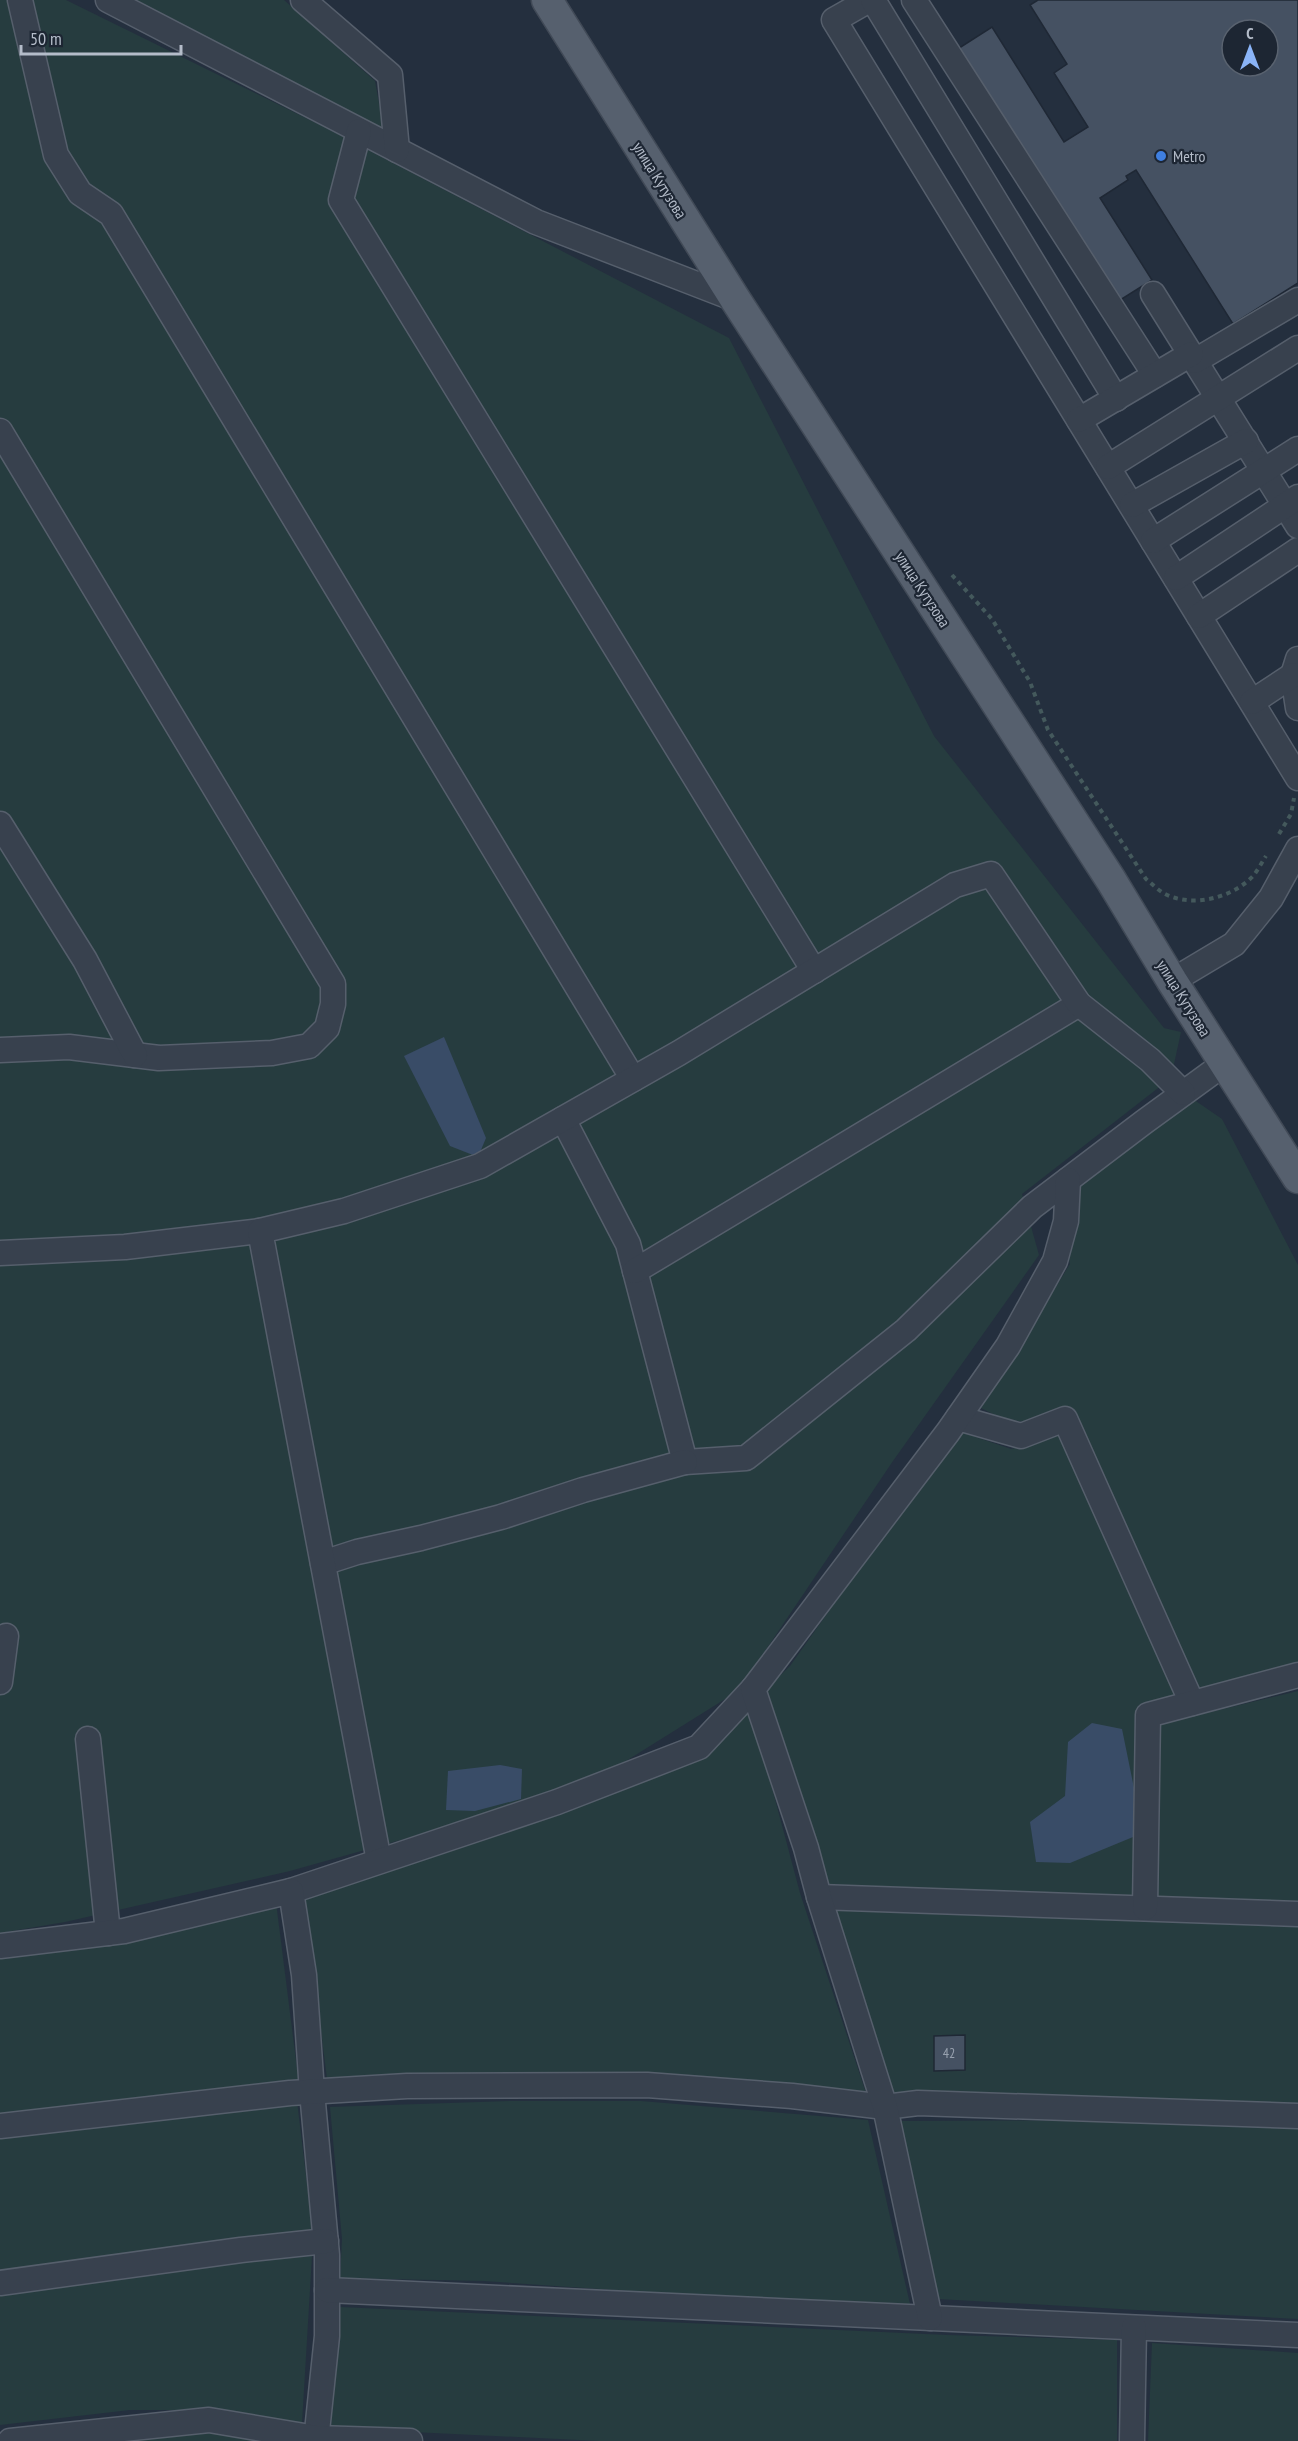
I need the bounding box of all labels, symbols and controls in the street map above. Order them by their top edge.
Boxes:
scale bar [21,18,182,56]
north arrow [1220,18,1280,78]
text: С [1246,23,1254,43]
text: 50 m [30,27,62,50]
street label: улица Кутузова [629,138,691,222]
place label: Metro [1173,146,1206,166]
marker: Metro [1154,149,1168,163]
street label: улица Кутузова [891,547,955,631]
street label: улица Кутузова [1153,956,1215,1040]
house number: 42 [943,2044,955,2062]

